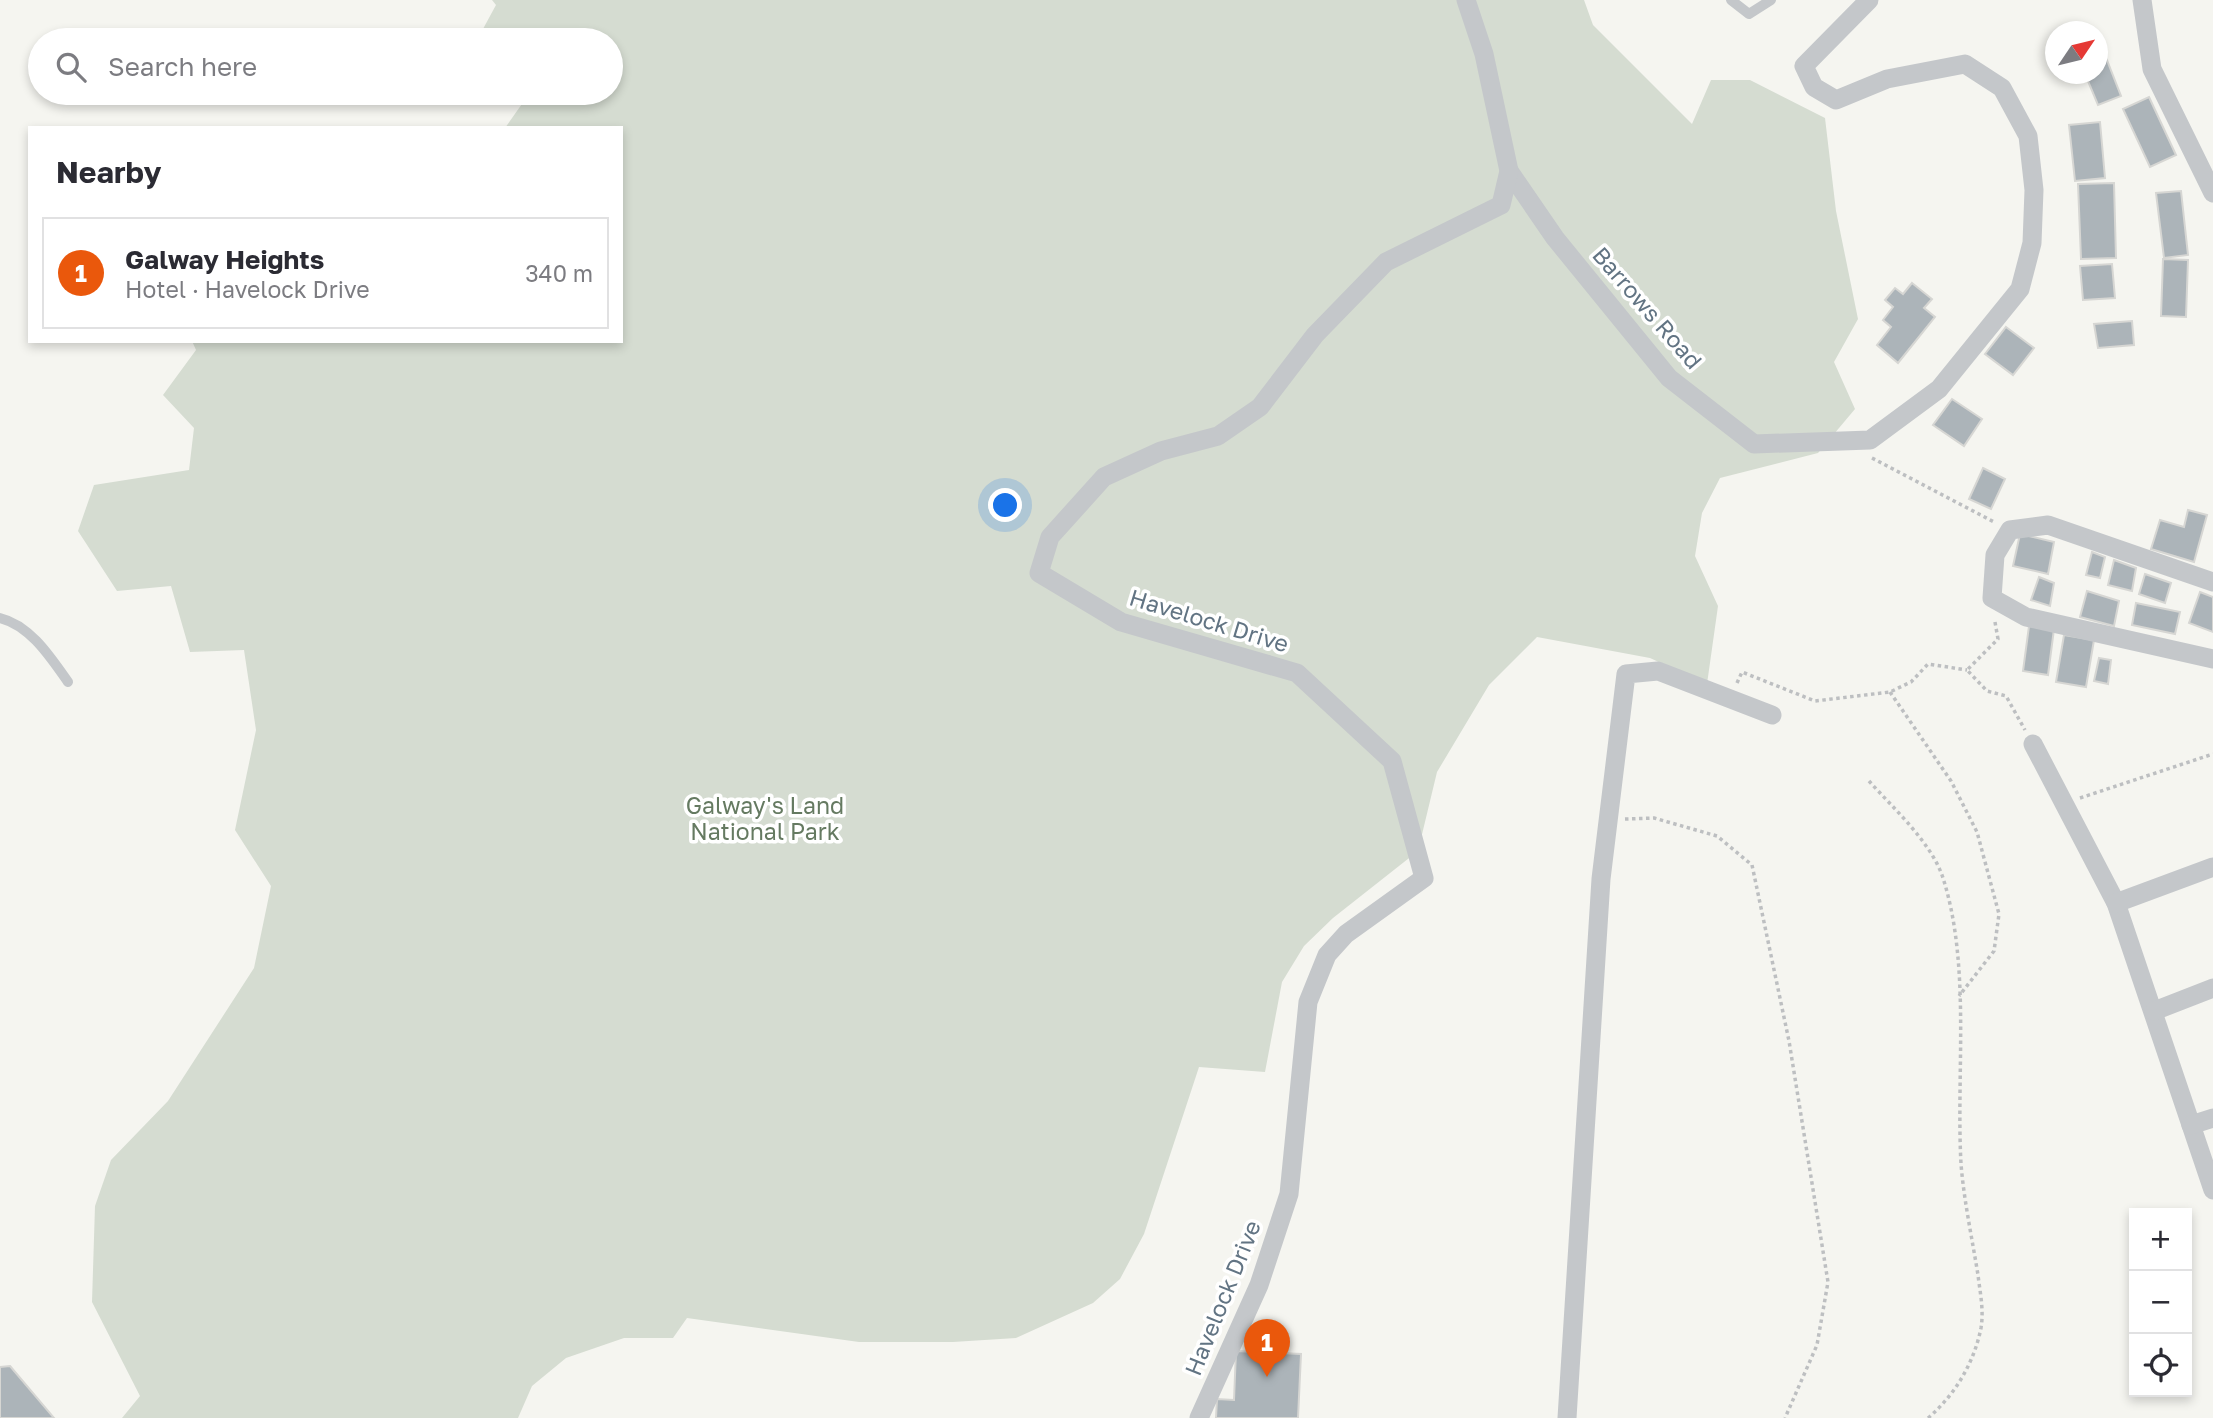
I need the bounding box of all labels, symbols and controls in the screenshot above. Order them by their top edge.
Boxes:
north arrow [2045,21,2108,84]
search box [28,28,623,105]
icon: search [52,48,90,86]
text: Search here [108,51,257,82]
text: Nearby [56,154,161,190]
street label: Barrows Road [1587,241,1708,374]
text: Galway Heights [125,244,324,275]
text: 1 [75,259,87,287]
text: 340 m [525,259,593,287]
text: Hotel · Havelock Drive [125,275,370,303]
your location [988,488,1022,522]
street label: Havelock Drive [1126,583,1292,658]
park label: Galway's Land National Park [686,791,844,845]
map controls [2129,1208,2192,1397]
button: + [2129,1208,2192,1271]
street label: Havelock Drive [1178,1216,1266,1379]
button: − [2129,1271,2192,1334]
pin: 1 [1244,1319,1290,1377]
button: locate [2129,1334,2192,1397]

